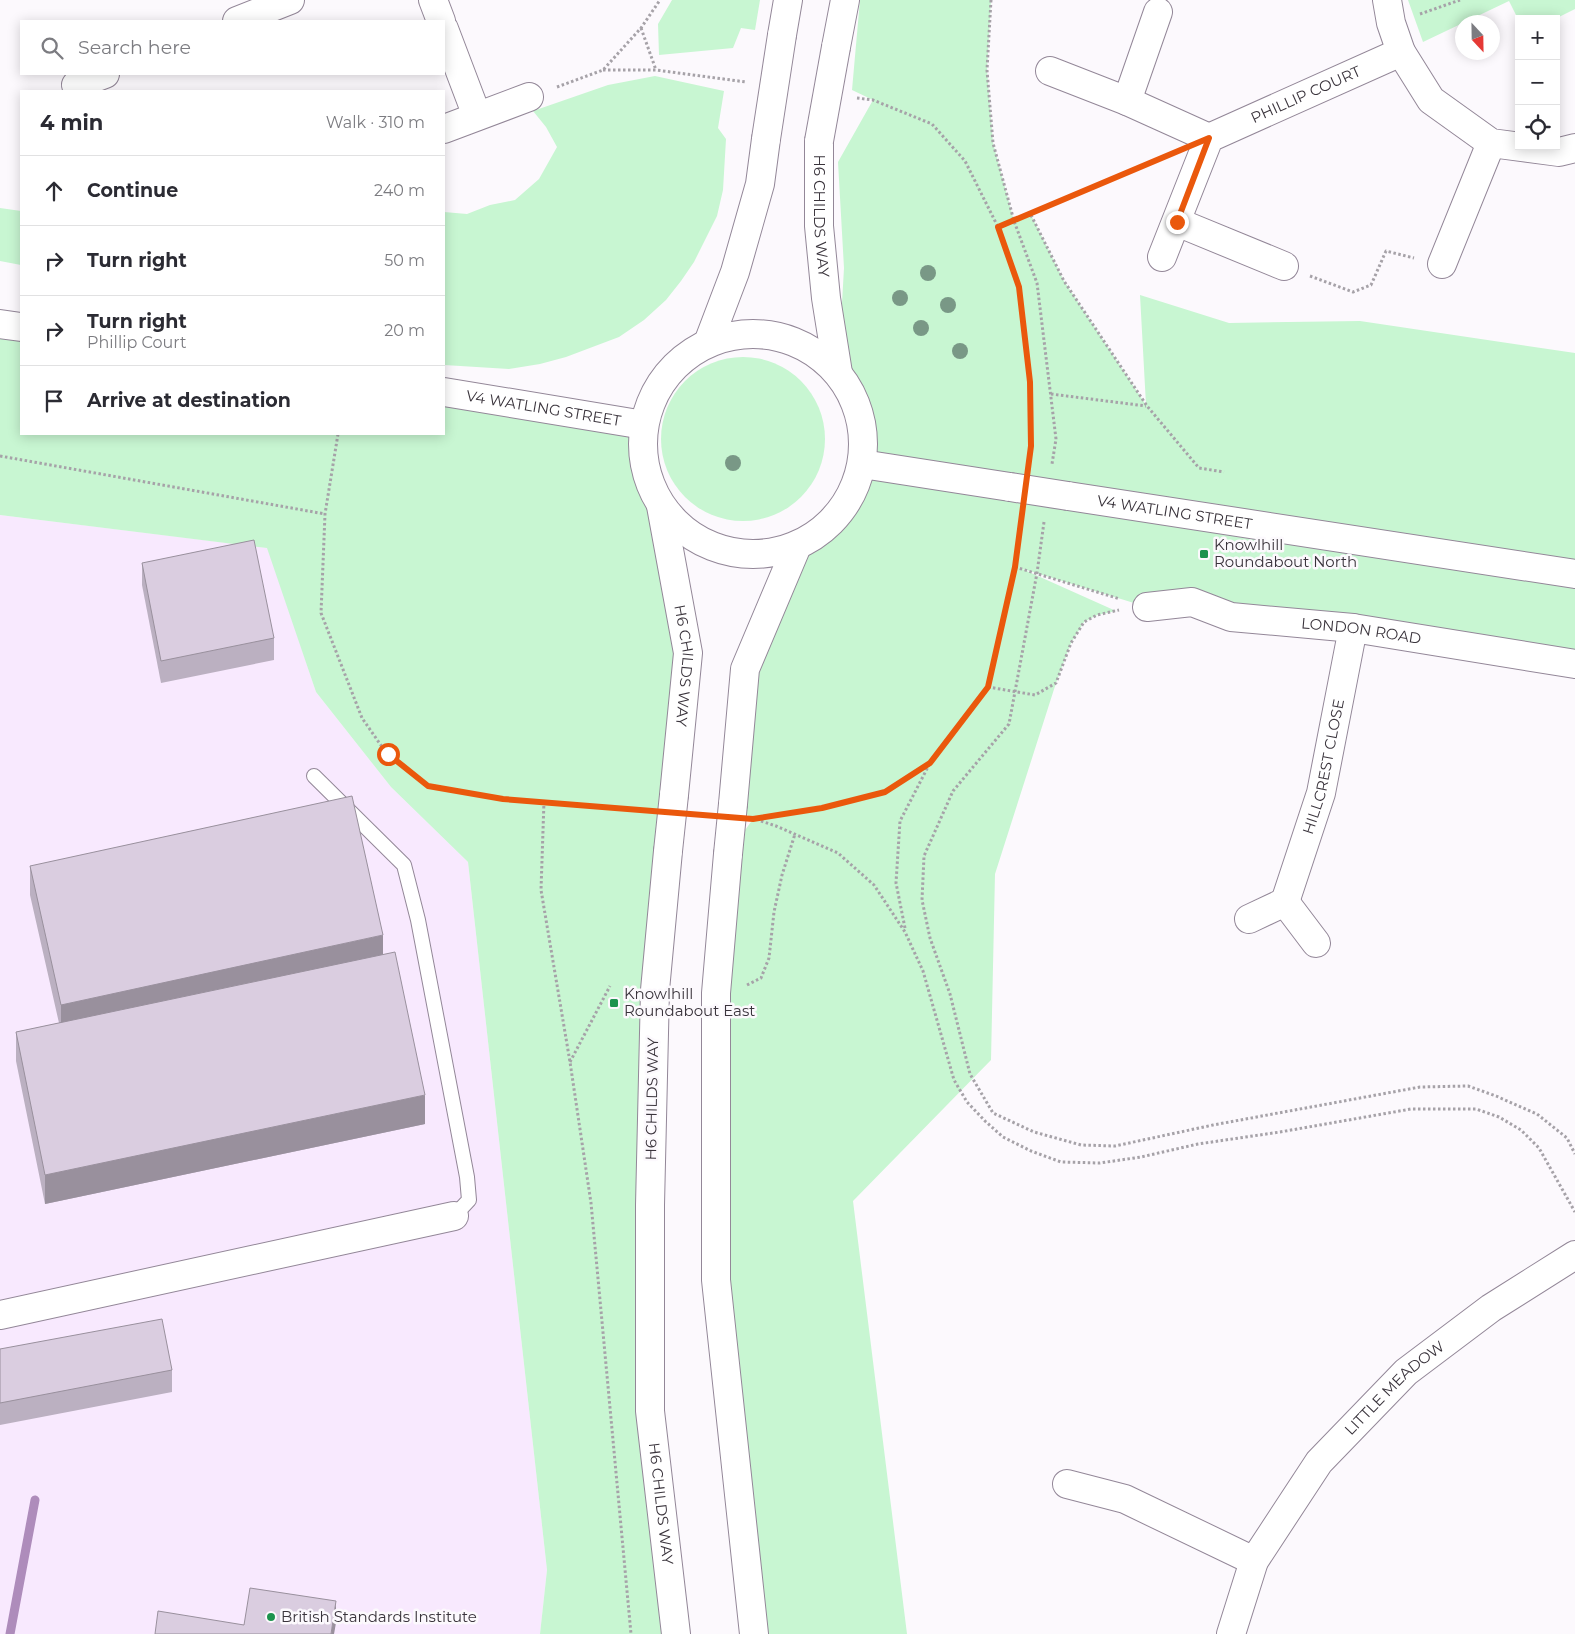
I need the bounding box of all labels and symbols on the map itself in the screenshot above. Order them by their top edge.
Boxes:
north arrow [1455,15,1500,60]
street label: PHILLIP COURT [1248,61,1364,127]
street label: H6 CHILDS WAY [810,155,834,278]
route end [1166,211,1189,234]
street label: V4 WATLING STREET [465,386,623,430]
street label: V4 WATLING STREET [1096,491,1254,533]
place label: Knowlhill Roundabout North [1214,535,1357,571]
marker: Knowlhill Roundabout North [1198,548,1210,560]
street label: H6 CHILDS WAY [670,603,698,728]
street label: LONDON ROAD [1300,613,1423,648]
street label: HILLCREST CLOSE [1298,697,1348,837]
route start [377,743,400,766]
place label: Knowlhill Roundabout East [624,984,755,1020]
marker: Knowlhill Roundabout East [608,997,620,1009]
street label: H6 CHILDS WAY [641,1037,662,1160]
street label: LITTLE MEADOW [1340,1336,1448,1439]
street label: H6 CHILDS WAY [645,1442,678,1566]
place label: British Standards Institute [281,1607,477,1626]
marker: British Standards Institute [265,1611,277,1623]

